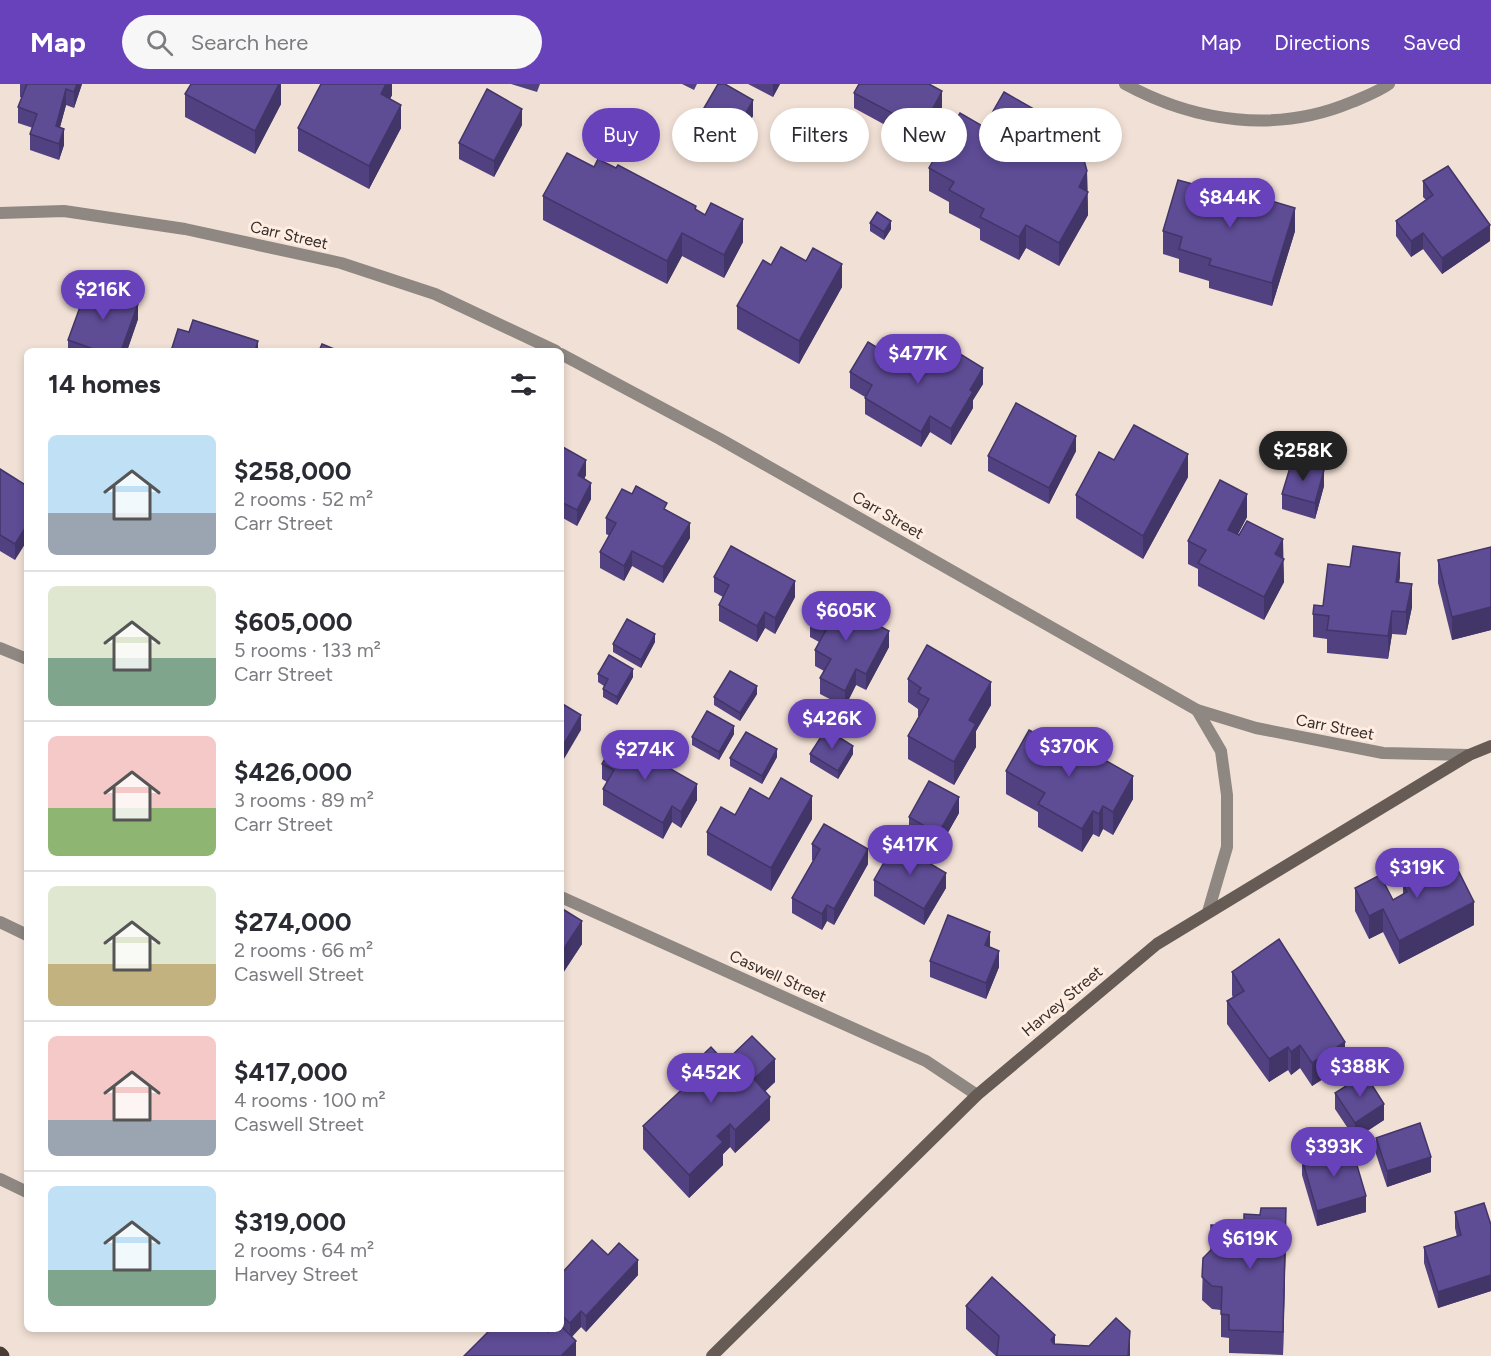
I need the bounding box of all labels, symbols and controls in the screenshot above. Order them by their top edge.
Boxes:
search box [122,15,542,69]
text: Map [30,25,86,59]
icon: search [143,26,176,59]
text: Search here [191,29,308,56]
text: Map [1200,30,1241,55]
text: Directions [1274,30,1370,55]
text: Saved [1403,30,1461,55]
chip: Buy [582,108,660,162]
chip: Rent [672,108,758,162]
chip: Filters [770,108,869,162]
chip: New [881,108,967,162]
chip: Apartment [979,108,1122,162]
pin: $844K [1188,178,1272,229]
text: $844K [1199,185,1261,209]
street label: Carr Street [248,217,330,253]
pin: $216K [61,270,145,321]
text: $216K [75,277,131,301]
pin: $477K [876,334,960,385]
text: $477K [888,341,948,365]
text: 14 homes [48,368,161,400]
icon: filters [507,368,540,401]
pin: $258K [1261,431,1345,482]
text: $258K [1273,438,1333,462]
text: $258,000 [234,455,352,487]
icon: home [96,459,168,531]
text: 2 rooms · 52 m² [234,487,373,511]
street label: Carr Street [849,487,927,543]
text: Carr Street [234,511,333,535]
pin: $605K [804,591,888,642]
text: $605K [816,598,876,622]
text: $605,000 [234,606,353,638]
icon: home [96,610,168,682]
text: 5 rooms · 133 m² [234,638,381,662]
text: Carr Street [234,662,333,686]
pin: $426K [790,699,874,750]
text: $426K [802,706,862,730]
street label: Carr Street [1294,710,1376,744]
pin: $370K [1027,727,1111,778]
pin: $274K [603,730,687,781]
text: $370K [1039,734,1099,758]
text: $274K [615,737,675,761]
text: $426,000 [234,756,352,788]
icon: home [96,760,168,832]
text: 3 rooms · 89 m² [234,788,374,812]
text: Carr Street [234,812,333,836]
pin: $417K [868,825,952,876]
text: $417K [882,832,938,856]
pin: $319K [1375,848,1459,899]
text: $319K [1389,855,1445,879]
text: $274,000 [234,906,352,938]
icon: home [96,910,168,982]
text: 2 rooms · 66 m² [234,938,373,962]
street label: Caswell Street [727,946,829,1006]
text: Caswell Street [234,962,364,986]
street label: Harvey Street [1018,962,1106,1040]
pin: $388K [1318,1047,1402,1098]
pin: $452K [669,1053,753,1104]
text: $388K [1330,1054,1390,1078]
text: $417,000 [234,1056,348,1088]
icon: home [96,1060,168,1132]
text: $452K [681,1060,741,1084]
text: 4 rooms · 100 m² [234,1088,386,1112]
text: Caswell Street [234,1112,364,1136]
pin: $393K [1292,1127,1376,1178]
text: $393K [1305,1134,1363,1158]
text: $319,000 [234,1206,346,1238]
icon: home [96,1210,168,1282]
pin: $619K [1208,1219,1292,1270]
text: $619K [1222,1226,1278,1250]
text: 2 rooms · 64 m² [234,1238,374,1262]
text: Harvey Street [234,1262,358,1286]

